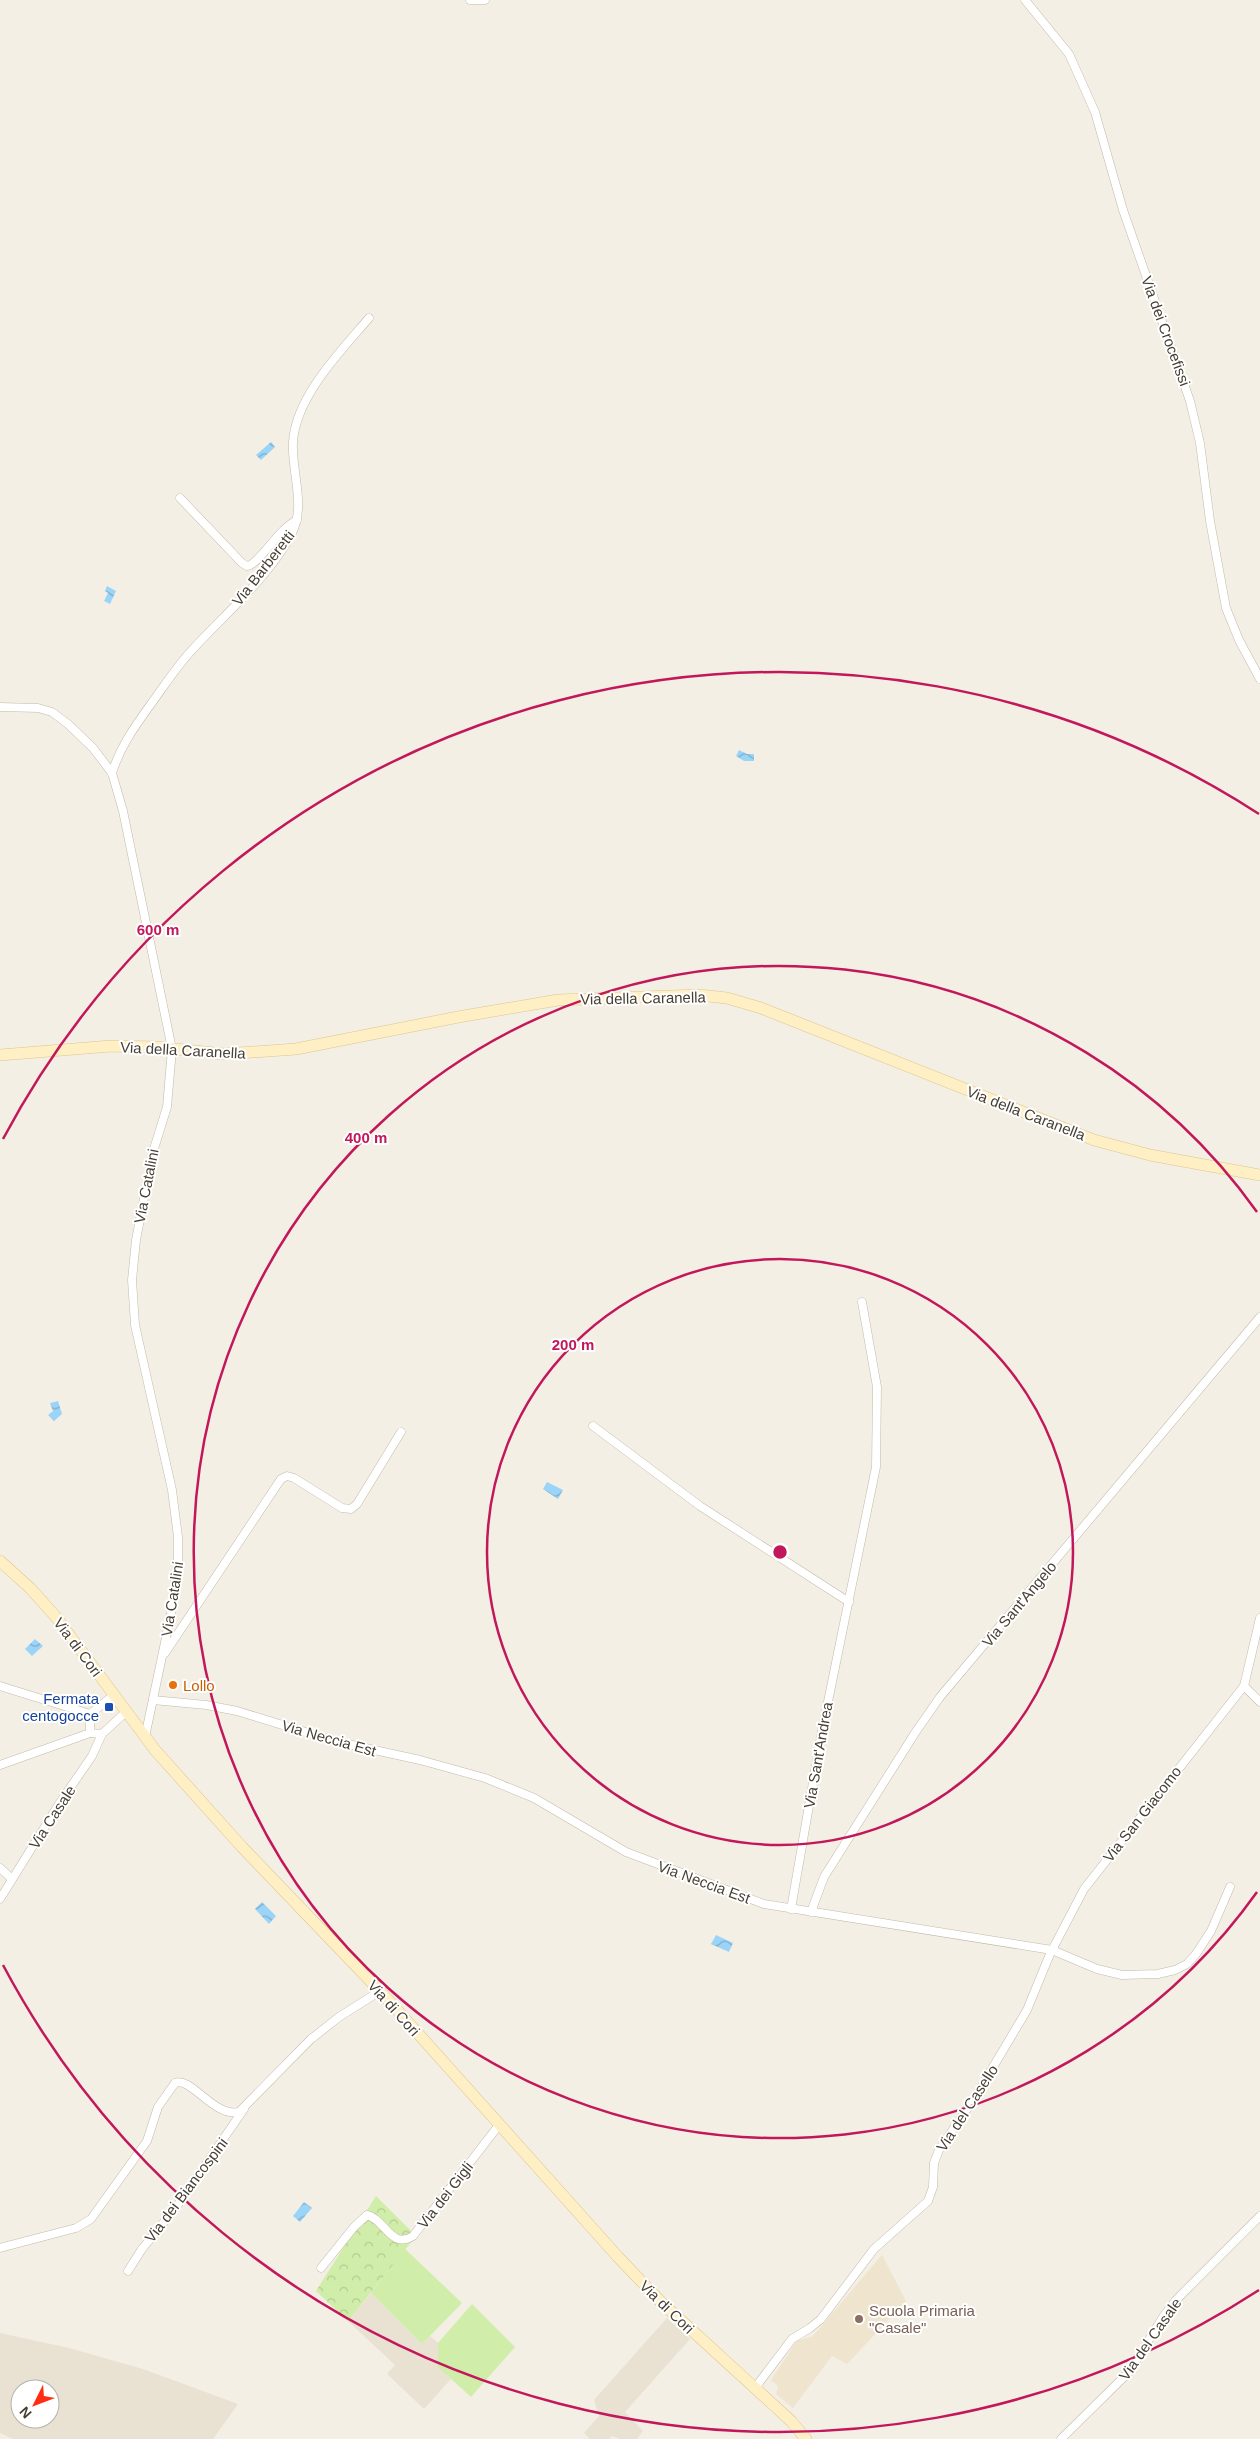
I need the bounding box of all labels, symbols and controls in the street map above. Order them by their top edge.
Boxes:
street label: Via dei Crocefissi [1138,274,1194,388]
street label: Via Barberetti [228,527,298,609]
text: 600 m [137,921,179,938]
street label: Via della Caranella [580,988,707,1008]
street label: Via della Caranella [120,1038,247,1062]
street label: Via della Caranella [964,1083,1088,1144]
text: 400 m [345,1129,387,1146]
street label: Via Catalini [130,1147,162,1225]
text: 200 m [552,1336,594,1353]
centre of rings [771,1543,789,1561]
street label: Via Sant'Angelo [978,1558,1060,1650]
street label: Via Catalini [158,1560,186,1638]
street label: Via di Cori [50,1614,106,1680]
place label: Lollo [183,1677,215,1694]
marker: Lollo [167,1679,179,1691]
place label: Fermata centogocce [22,1690,100,1724]
street label: Via Sant'Andrea [800,1700,836,1809]
marker: Fermata centogocce [103,1701,115,1713]
street label: Via Neccia Est [280,1716,379,1760]
street label: Via San Giacomo [1099,1763,1185,1865]
street label: Via Casale [25,1782,79,1852]
street label: Via Neccia Est [655,1857,753,1907]
street label: Via di Cori [365,1977,423,2039]
street label: Via del Casello [933,2062,1001,2154]
street label: Via dei Biancospini [141,2134,231,2246]
street label: Via dei Gigli [414,2158,476,2232]
street label: Via di Cori [636,2277,698,2337]
street label: Via del Casale [1115,2295,1185,2383]
place label: Scuola Primaria "Casale" [869,2302,976,2336]
marker: Scuola Primaria "Casale" [853,2313,865,2325]
north arrow [10,2379,60,2429]
text: N [16,2404,35,2422]

